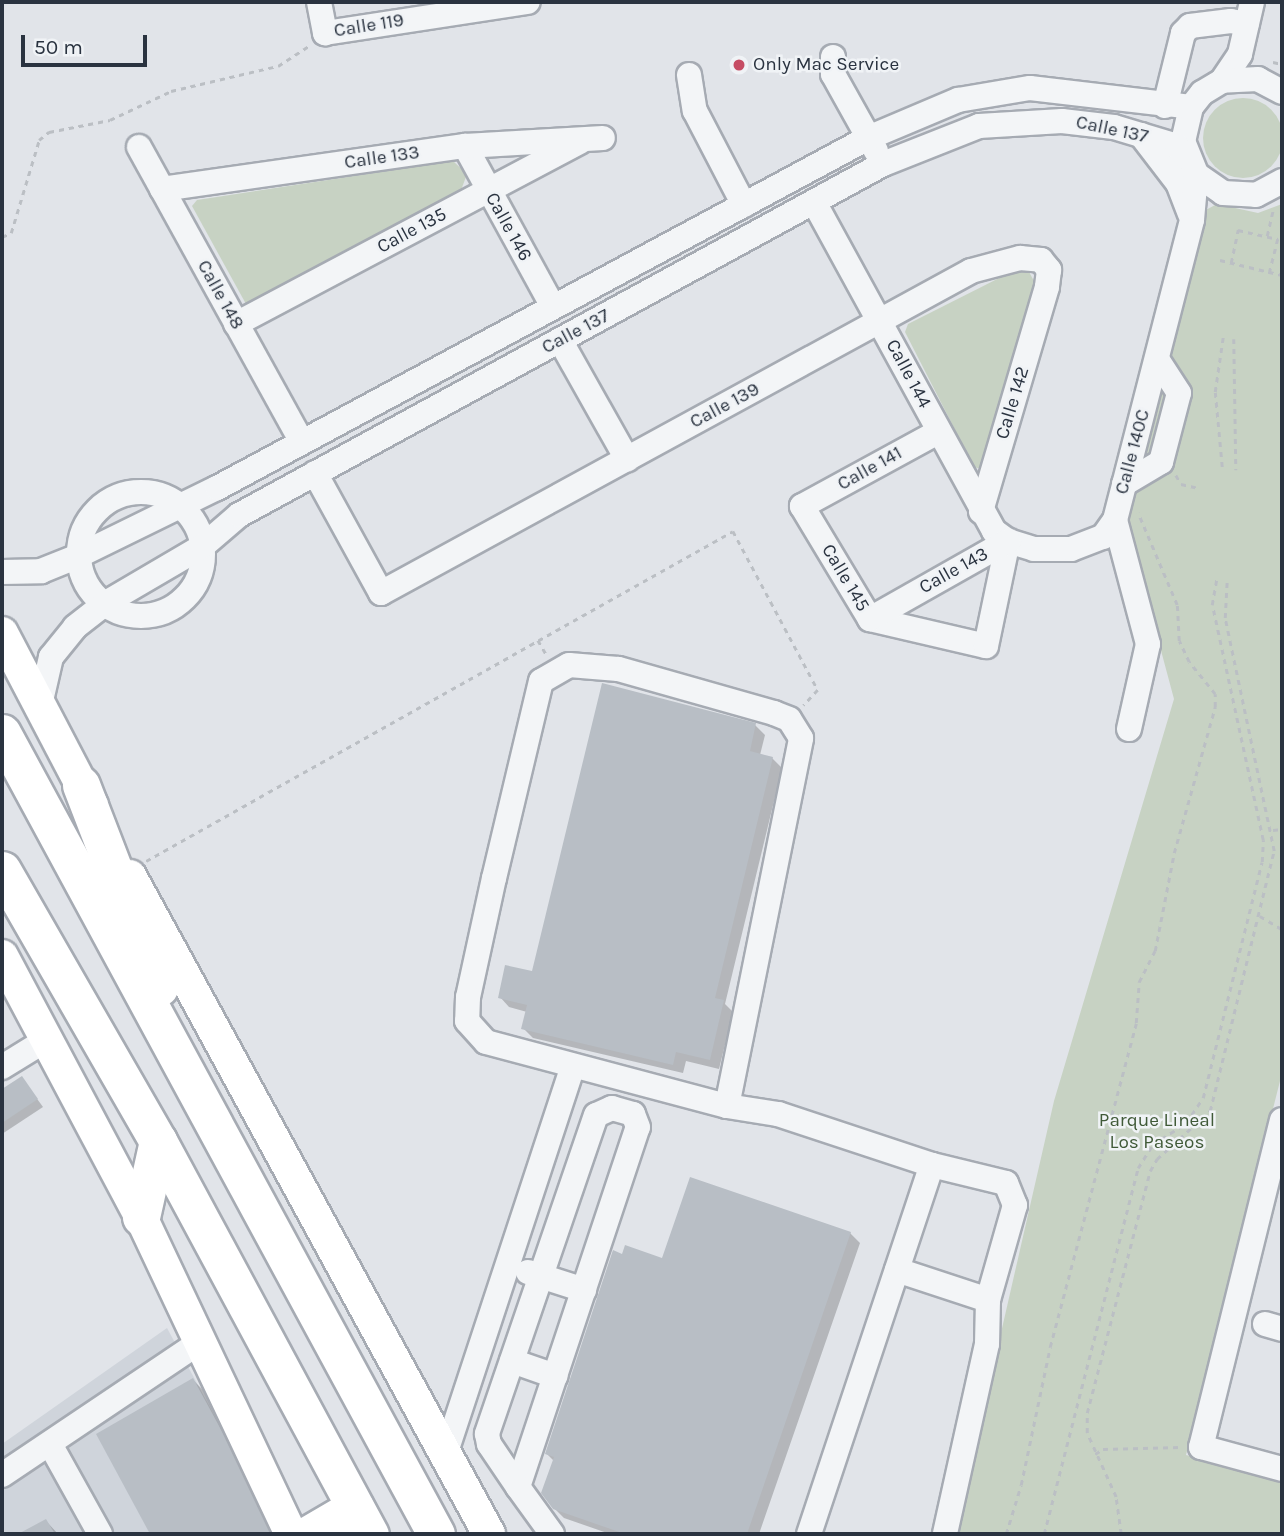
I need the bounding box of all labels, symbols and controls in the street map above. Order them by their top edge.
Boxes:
street label: Calle 119 [332,9,406,43]
scale bar [24,21,150,65]
text: 50 m [34,35,83,59]
place label: Only Mac Service [753,54,899,76]
marker: Only Mac Service [731,57,747,73]
street label: Calle 137 [1074,111,1150,149]
street label: Calle 133 [343,141,421,175]
street label: Calle 146 [480,189,536,265]
street label: Calle 135 [373,203,451,259]
street label: Calle 148 [192,256,248,334]
street label: Calle 137 [538,305,614,359]
street label: Calle 144 [880,336,936,412]
street label: Calle 142 [991,364,1035,442]
street label: Calle 139 [686,378,764,434]
street label: Calle 140C [1111,407,1155,497]
street label: Calle 141 [834,442,906,496]
street label: Calle 145 [816,540,874,616]
street label: Calle 143 [916,543,992,599]
park label: Parque Lineal Los Paseos [1099,1110,1215,1154]

